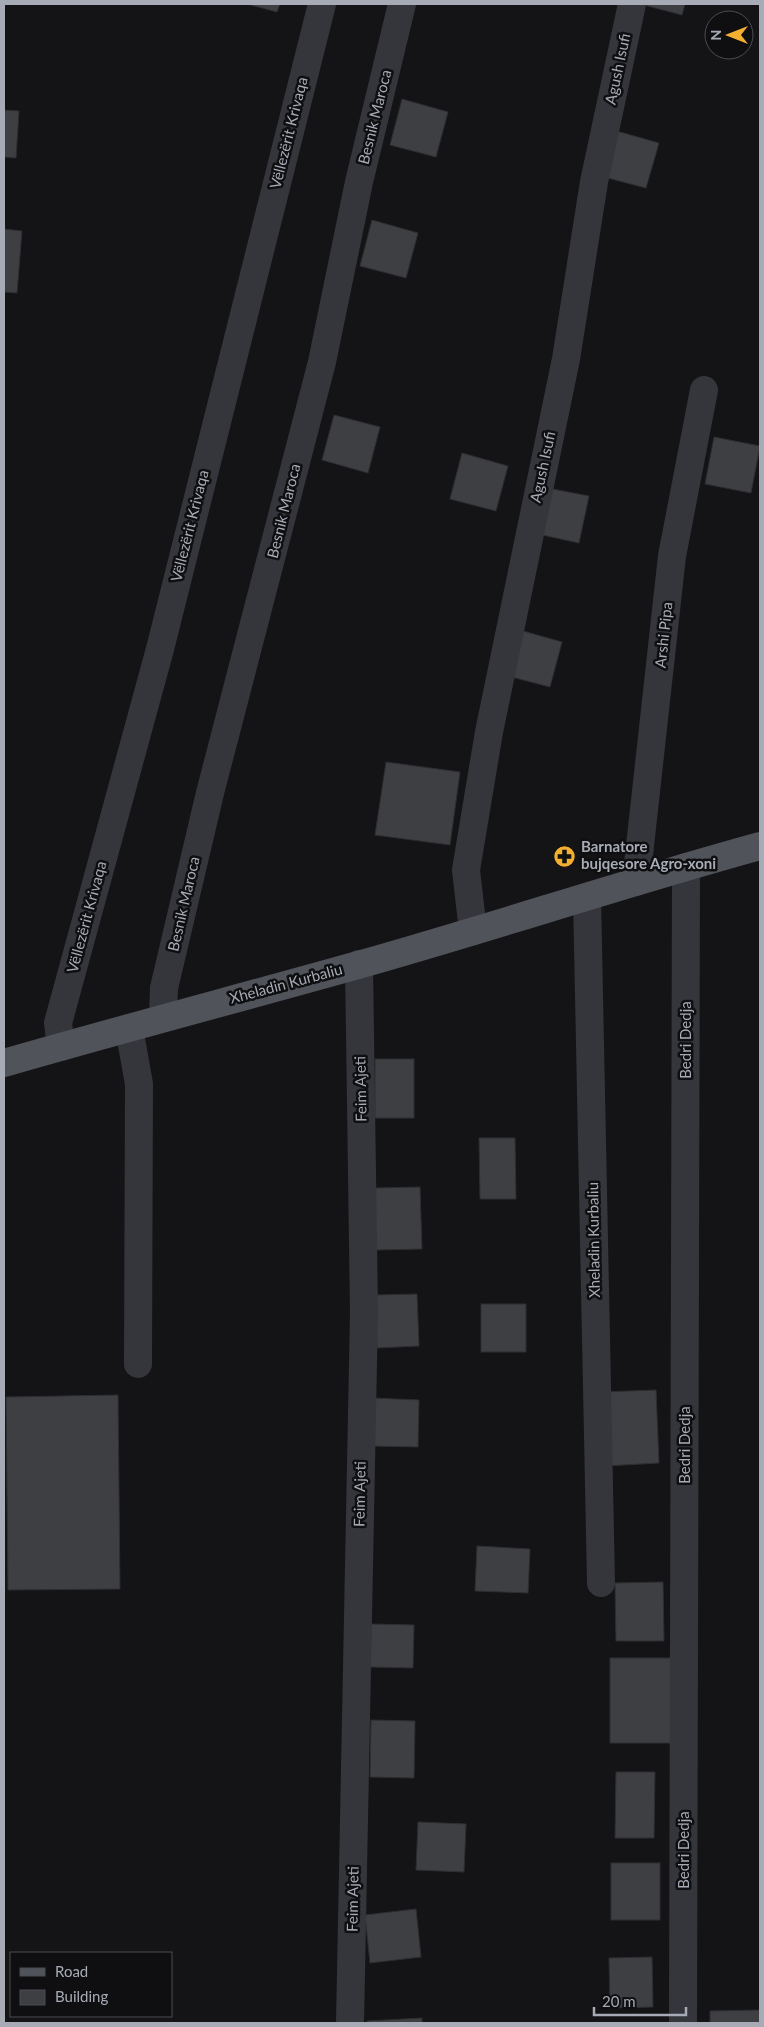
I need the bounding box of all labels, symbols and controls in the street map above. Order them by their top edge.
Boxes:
north arrow [704,10,754,60]
text: N [707,30,724,40]
street label: Agush Isufi [601,31,633,106]
street label: Besnik Maroca [354,68,394,166]
street label: Vëllezërit Krivaqa [265,75,311,191]
street label: Agush Isufi [526,429,558,504]
street label: Besnik Maroca [263,462,303,560]
street label: Vëllezërit Krivaqa [166,468,212,584]
street label: Arshi Pipa [651,601,675,669]
place label: Barnatore bujqesore Agro-xoni [581,837,716,872]
pharmacy icon: Barnatore bujqesore Agro-xoni [553,844,577,868]
street label: Besnik Maroca [163,855,203,953]
street label: Vëllezërit Krivaqa [63,859,110,974]
street label: Xheladin Kurbaliu [227,959,344,1007]
street label: Bedri Dedja [676,1001,694,1079]
street label: Feim Ajeti [350,1056,370,1122]
street label: Xheladin Kurbaliu [583,1182,603,1298]
street label: Bedri Dedja [675,1406,693,1484]
street label: Feim Ajeti [349,1461,369,1527]
street label: Bedri Dedja [674,1811,692,1889]
street label: Feim Ajeti [342,1866,362,1932]
legend [10,1952,172,2017]
text: Road [55,1962,88,1980]
scale bar [594,1984,686,2016]
text: Building [55,1987,108,2005]
text: 20 m [602,1992,636,2010]

